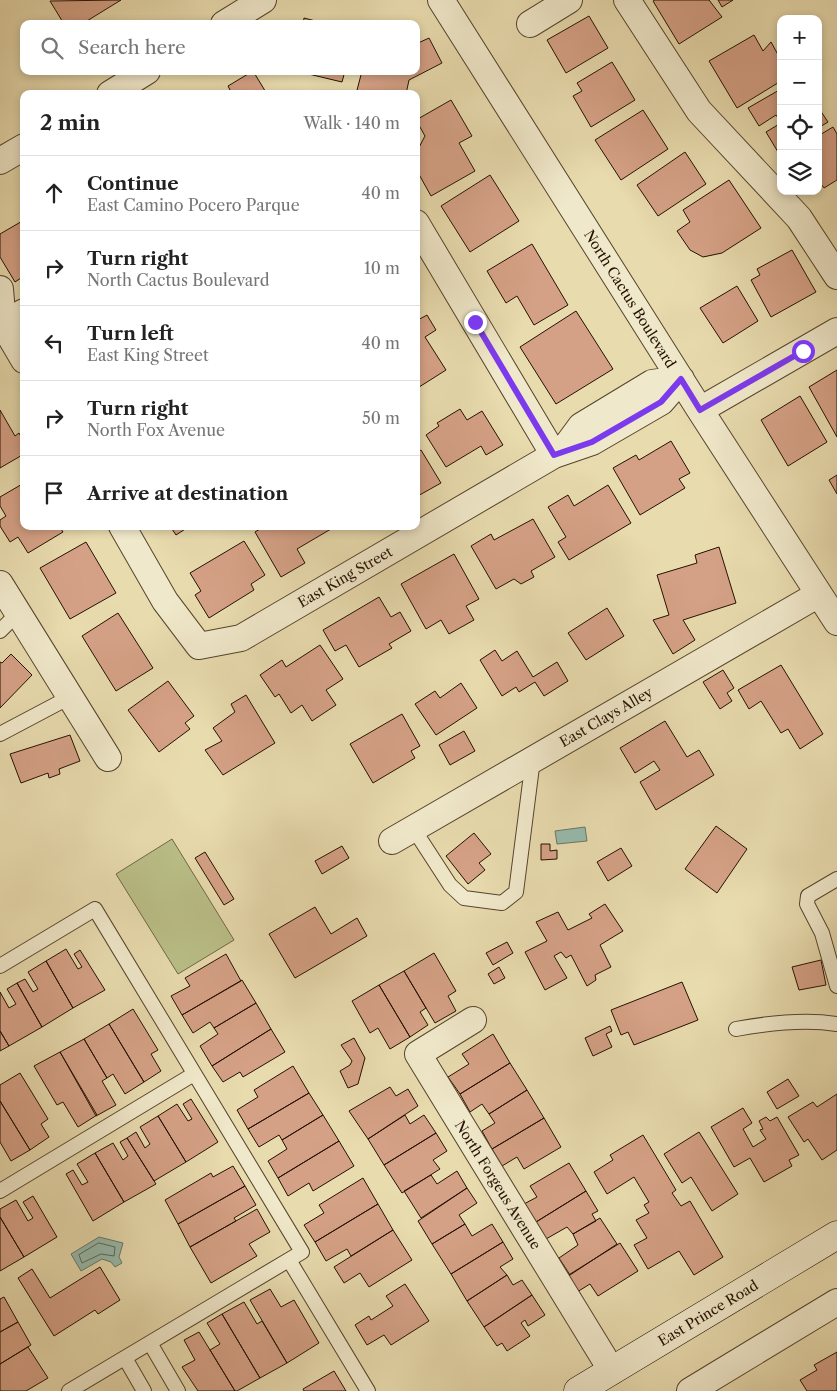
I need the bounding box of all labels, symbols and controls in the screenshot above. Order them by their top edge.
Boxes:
map controls [777,15,822,195]
button: + [777,15,822,60]
search box [20,20,420,75]
icon: search [38,34,66,62]
text: Search here [78,36,186,59]
button: − [777,60,822,105]
button: locate [777,105,822,150]
text: 2 min [40,110,100,135]
text: Walk · 140 m [303,113,400,133]
button: layers [777,150,822,195]
text: Continue [87,172,179,195]
icon: ahead [40,179,68,207]
text: 40 m [361,183,400,203]
text: East Camino Pocero Parque [87,195,300,215]
street label: North Cactus Boulevard [580,227,680,372]
text: Turn right [87,247,188,270]
icon: right [40,254,68,282]
text: 10 m [364,258,400,278]
text: North Cactus Boulevard [87,270,269,290]
route end [464,311,487,334]
text: Turn left [87,322,174,345]
icon: left [40,329,68,357]
text: 40 m [361,333,400,353]
route start [792,340,815,363]
text: East King Street [87,345,209,365]
text: Turn right [87,397,188,420]
icon: right [40,404,68,432]
text: 50 m [362,408,400,428]
text: North Fox Avenue [87,420,225,440]
icon: arrive [40,479,68,507]
text: Arrive at destination [87,482,288,505]
street label: East King Street [294,543,396,611]
street label: East Clays Alley [556,683,656,751]
street label: North Forgeus Avenue [451,1117,545,1253]
street label: East Prince Road [655,1276,762,1350]

